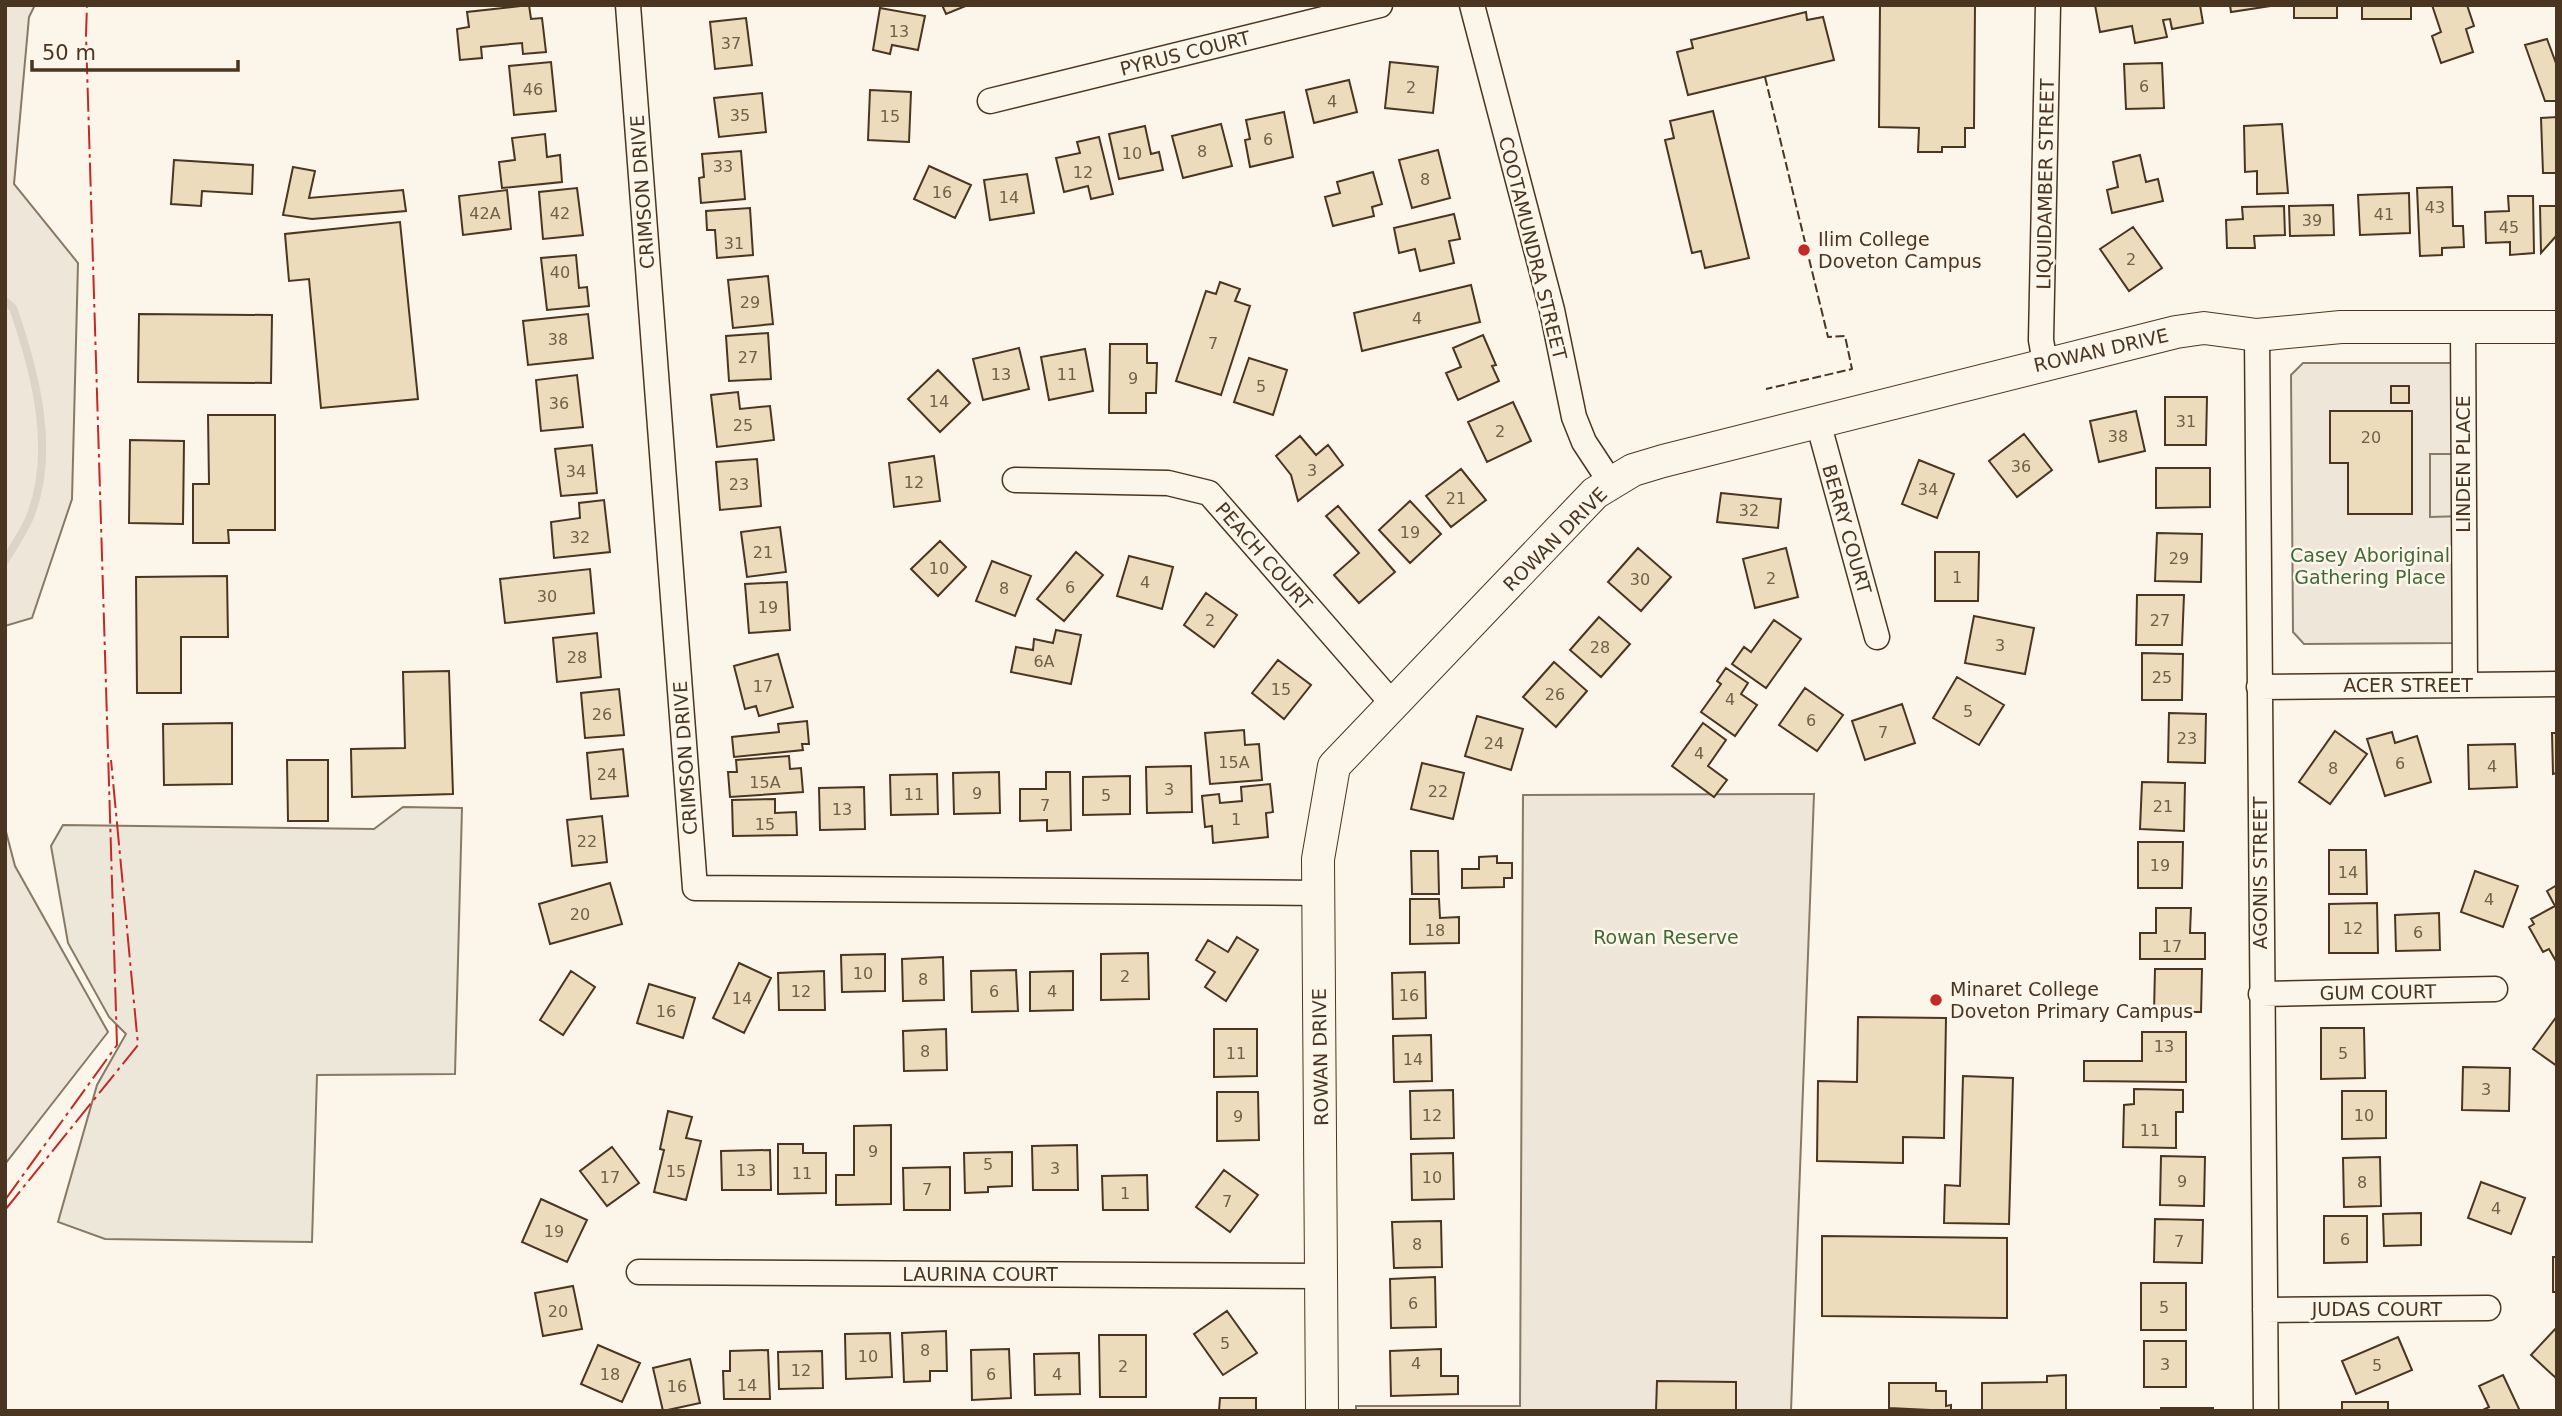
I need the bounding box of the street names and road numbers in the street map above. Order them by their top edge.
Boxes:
street label: PYRUS COURT [1118,26,1253,80]
street label: LIQUIDAMBER STREET [2032,78,2058,290]
street label: CRIMSON DRIVE [626,114,658,270]
street label: COOTAMUNDRA STREET [1495,134,1572,362]
street label: ROWAN DRIVE [2031,324,2171,376]
street label: LINDEN PLACE [2452,395,2474,533]
street label: BERRY COURT [1818,462,1876,597]
street label: ROWAN DRIVE [1499,483,1611,595]
street label: PEACH COURT [1211,498,1317,615]
street label: ACER STREET [2343,674,2473,696]
street label: CRIMSON DRIVE [669,680,701,836]
street label: AGONIS STREET [2249,796,2271,949]
street label: GUM COURT [2320,980,2437,1004]
street label: ROWAN DRIVE [1308,988,1332,1126]
street label: LAURINA COURT [902,1263,1058,1285]
street label: JUDAS COURT [2311,1298,2443,1320]

